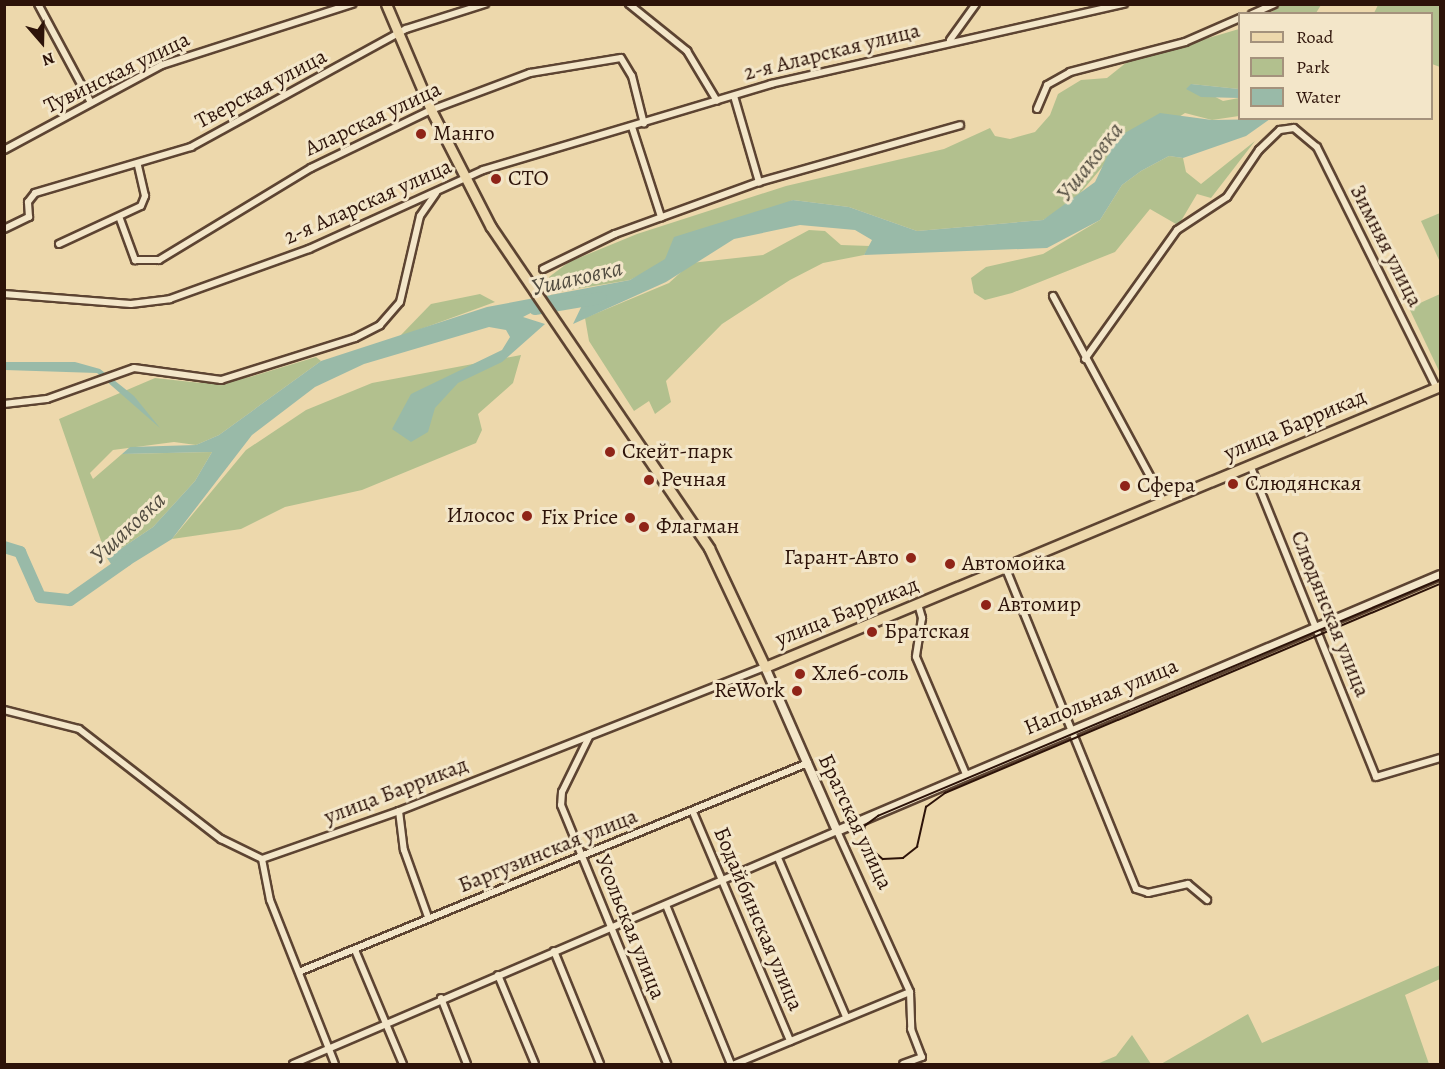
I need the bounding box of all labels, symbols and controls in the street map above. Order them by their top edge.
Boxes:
north arrow [12,12,72,72]
legend [1238,12,1433,120]
street label: 2-я Аларская улица [741,17,923,87]
text: Road [1296,25,1333,49]
street label: Тувинская улица [40,26,194,120]
street label: Тверская улица [191,43,331,135]
text: N [39,47,57,71]
text: Park [1296,55,1330,79]
street label: Аларская улица [301,76,445,162]
text: Water [1296,85,1341,109]
water label: Ушаковка [1050,117,1130,207]
place label: Манго [433,121,495,147]
marker: Манго [414,127,428,141]
street label: 2-я Аларская улица [280,153,456,251]
place label: СТО [508,166,549,192]
marker: СТО [489,172,503,186]
street label: Зимняя улица [1344,180,1428,312]
water label: Ушаковка [529,254,625,302]
street label: улица Баррикад [1220,383,1370,467]
place label: Скейт-парк [622,439,733,465]
marker: Скейт-парк [603,445,617,459]
place label: Речная [661,467,726,493]
place label: Слюдянская [1245,471,1361,497]
marker: Речная [642,473,656,487]
place label: Сфера [1137,473,1195,499]
marker: Слюдянская [1226,477,1240,491]
marker: Сфера [1118,479,1132,493]
water label: Ушаковка [84,486,172,570]
place label: Илосос [447,503,515,529]
place label: Fix Price [541,505,618,531]
marker: Илосос [520,509,534,523]
marker: Fix Price [623,511,637,525]
place label: Флагман [656,514,739,540]
marker: Флагман [637,520,651,534]
street label: Слюдянская улица [1285,527,1375,701]
place label: Гарант-Авто [784,545,899,571]
marker: Гарант-Авто [904,551,918,565]
place label: Автомойка [962,551,1066,577]
marker: Автомойка [943,557,957,571]
street label: улица Баррикад [772,571,922,653]
place label: Автомир [998,592,1081,618]
marker: Автомир [979,598,993,612]
place label: Братская [884,619,970,645]
marker: Братская [865,625,879,639]
street label: Напольная улица [1020,653,1182,741]
place label: Хлеб-соль [812,661,908,687]
marker: Хлеб-соль [793,667,807,681]
place label: ReWork [714,678,785,704]
marker: ReWork [790,684,804,698]
street label: Братская улица [812,750,898,894]
street label: улица Баррикад [320,751,472,831]
street label: Баргузинская улица [455,803,641,899]
street label: Бодайбинская улица [707,823,809,1015]
street label: Усольская улица [589,851,671,1003]

